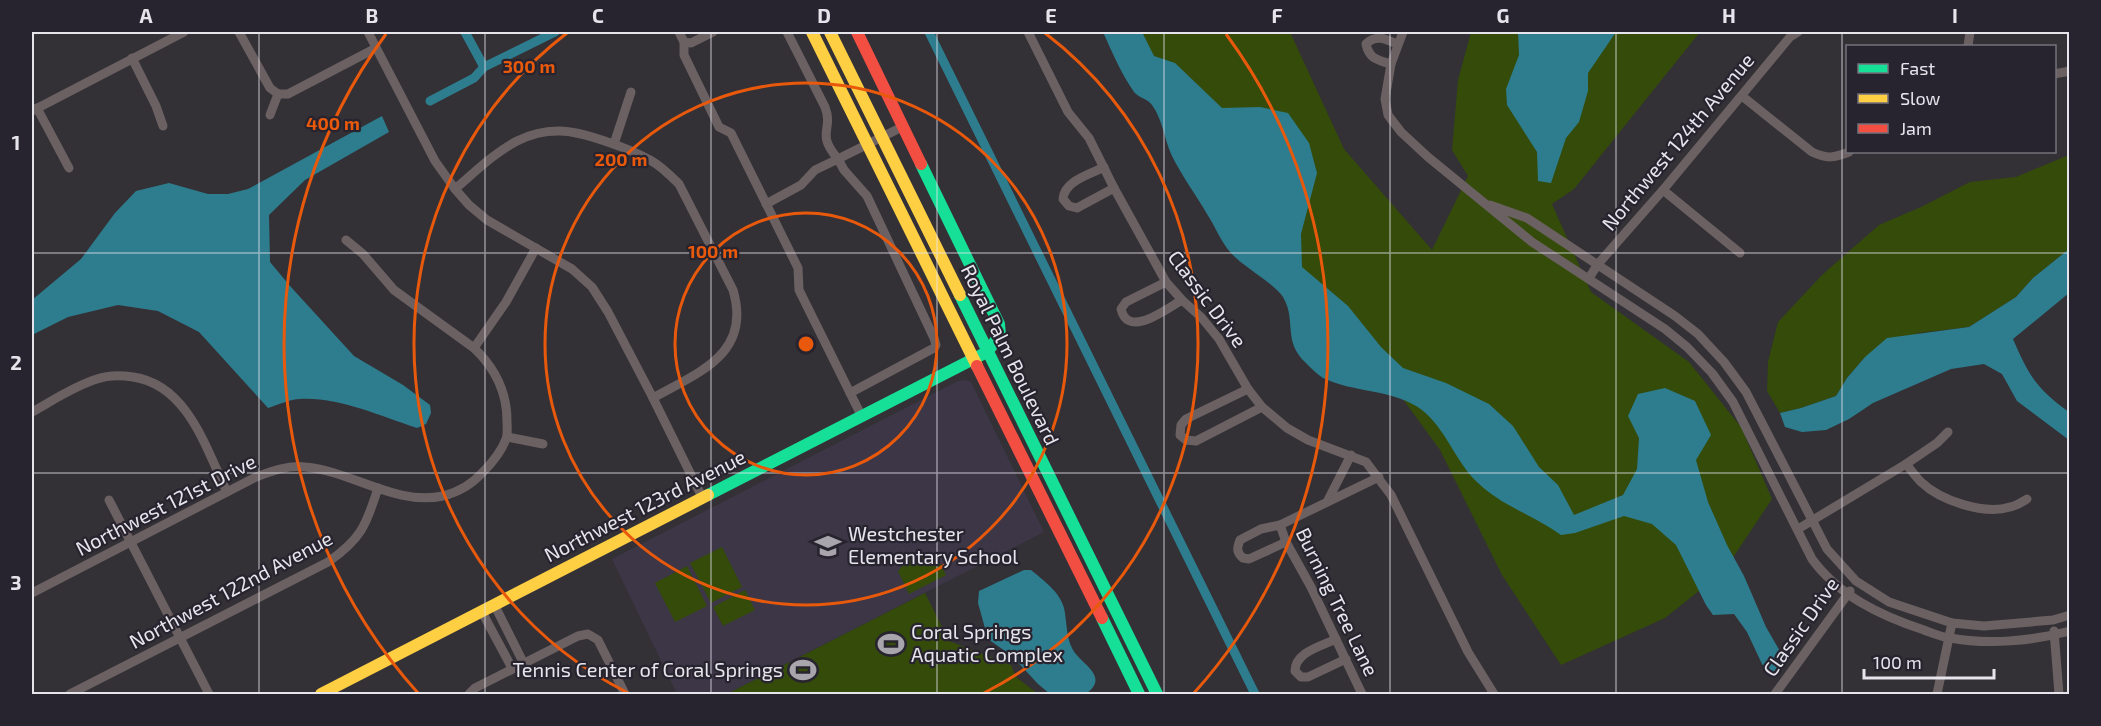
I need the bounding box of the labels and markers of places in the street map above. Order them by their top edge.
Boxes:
centre of rings [796,334,816,354]
place label: Westchester Elementary School [848,521,1018,568]
school or university icon: Westchester Elementary School [813,531,843,561]
place label: Coral Springs Aquatic Complex [911,619,1064,666]
sports icon: Coral Springs Aquatic Complex [876,629,906,659]
sports icon: Tennis Center of Coral Springs [788,655,818,685]
place label: Tennis Center of Coral Springs [512,657,783,681]

